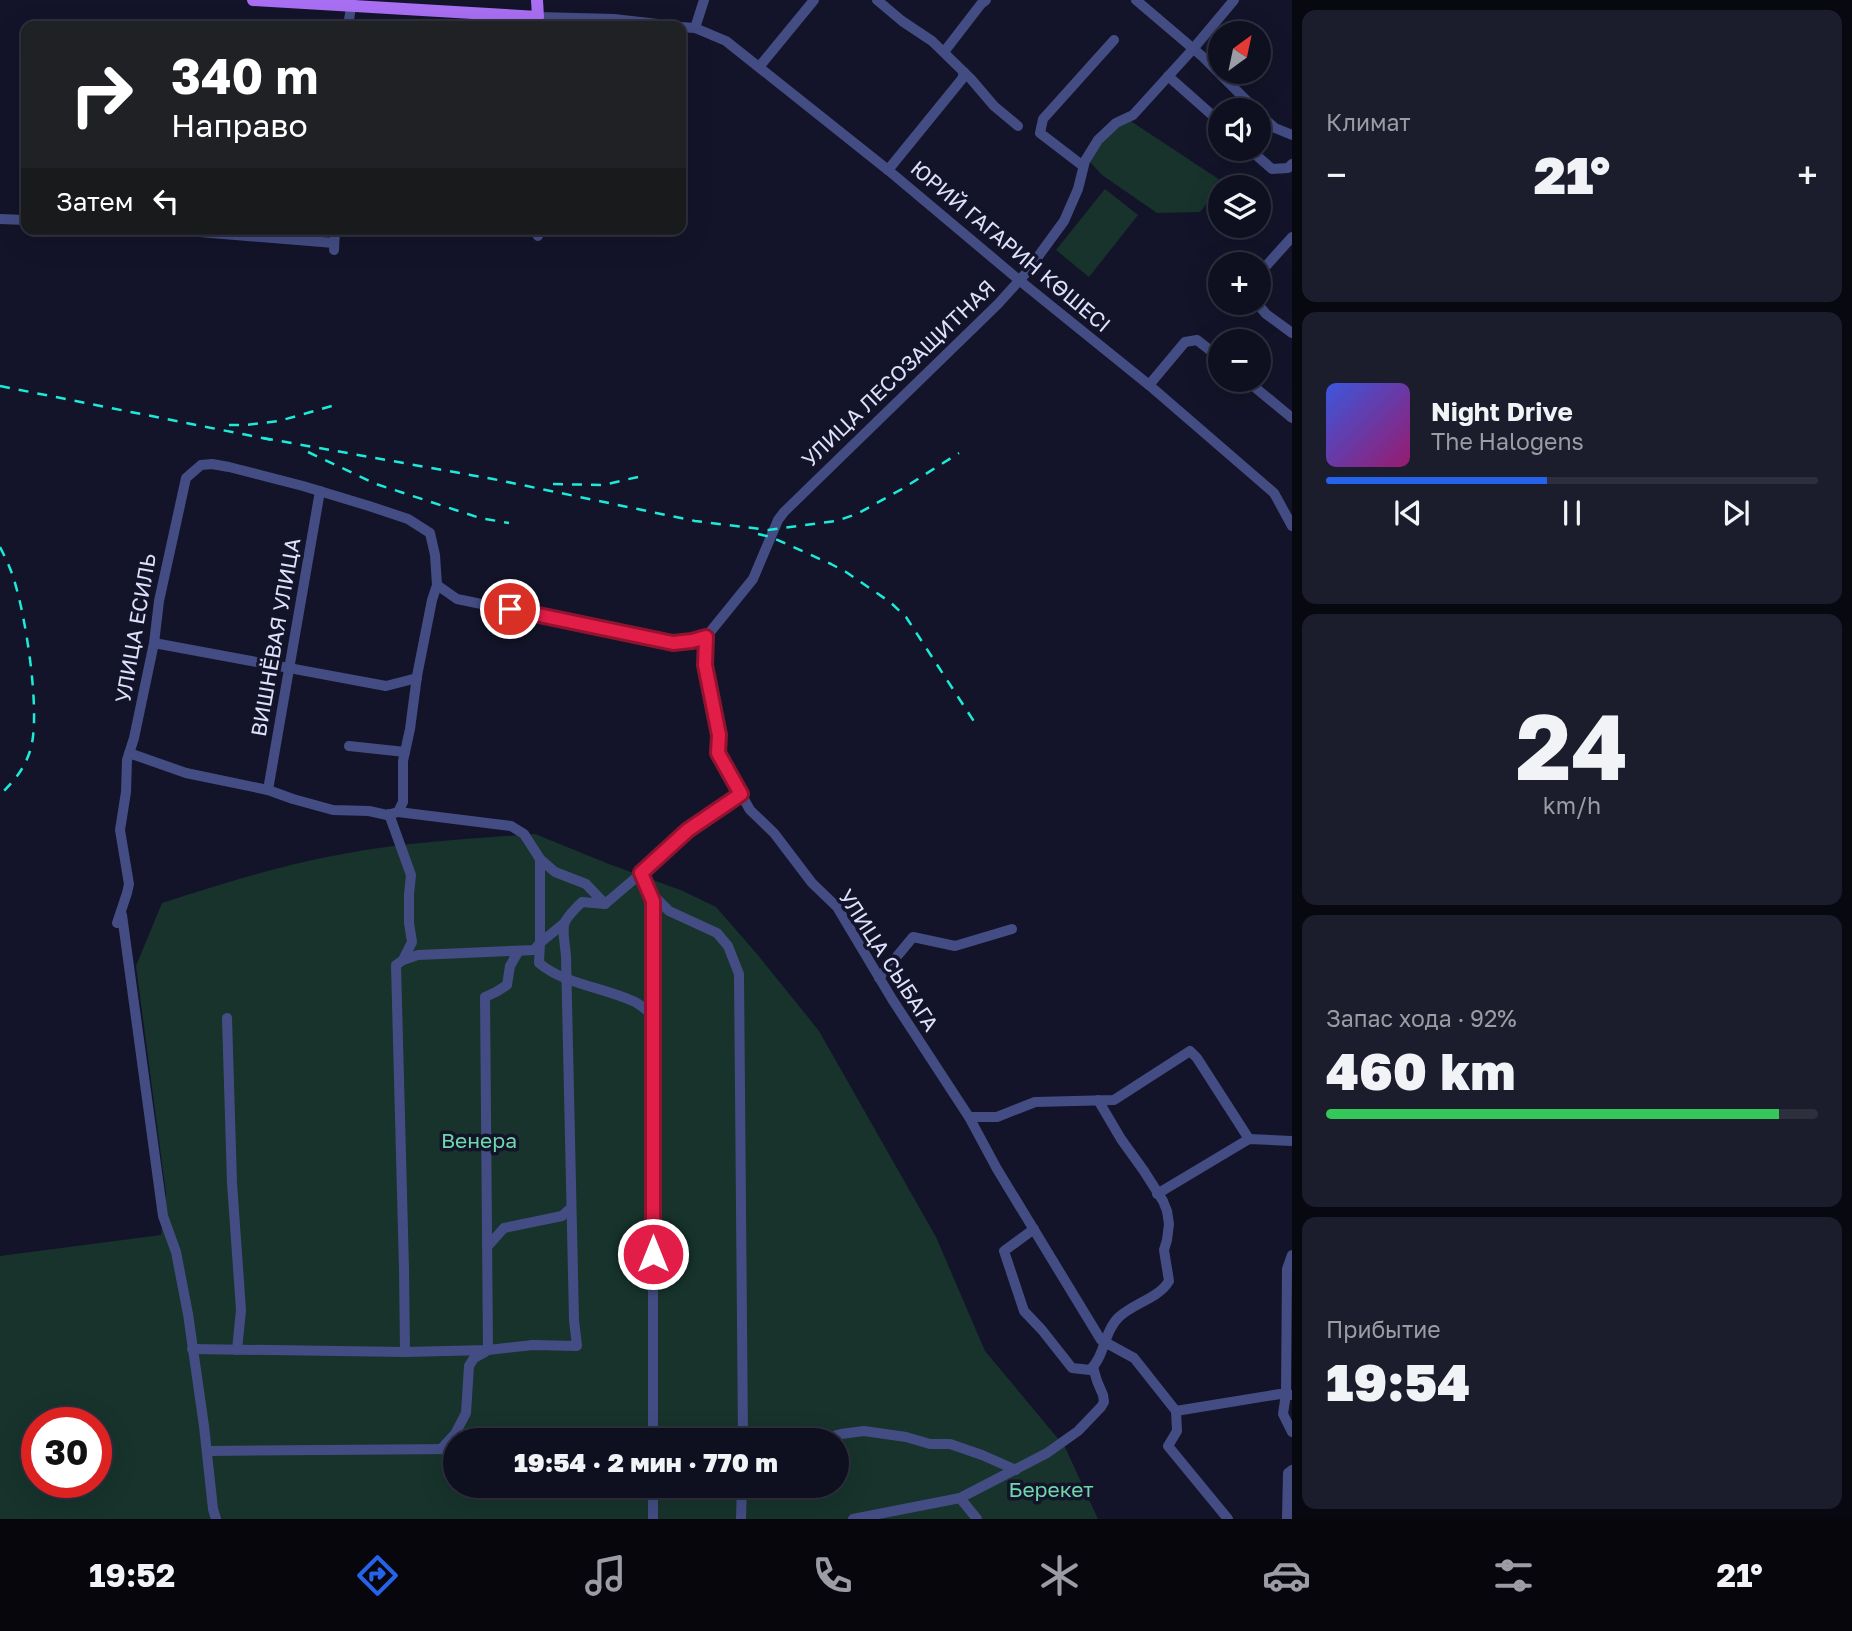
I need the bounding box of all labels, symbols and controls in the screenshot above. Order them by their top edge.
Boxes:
north arrow [1208,21,1270,84]
map controls [1208,21,1271,392]
text: 340 m [171,46,319,105]
icon: right [56,49,147,140]
button: sound [1208,98,1271,161]
text: Направо [171,106,308,144]
text: Климат [1326,108,1411,136]
text: 21° [1534,143,1610,205]
text: − [1326,152,1347,197]
text: + [1797,152,1818,197]
street label: ЮРИЙ ГАГАРИН КӨШЕСІ [906,155,1116,337]
button: layers [1208,175,1271,238]
icon: left [147,182,185,220]
text: Затем [56,186,133,217]
button: + [1208,252,1271,315]
street label: УЛИЦА ЛЕСОЗАЩИТНАЯ [796,274,1000,472]
button: − [1208,329,1271,392]
text: Night Drive [1431,396,1573,427]
text: The Halogens [1431,427,1584,455]
icon: previous [1389,494,1427,532]
icon: pause [1553,494,1591,532]
icon: next [1717,494,1755,532]
street label: ВИШНЁВАЯ УЛИЦА [245,536,305,738]
street label: УЛИЦА ЕСИЛЬ [109,551,161,705]
pin [480,579,540,639]
icon: arrive [491,590,529,628]
text: 24 [1516,691,1628,800]
text: km/h [1543,791,1601,819]
street label: УЛИЦА СЫБАГА [833,884,945,1036]
text: Запас хода · 92% [1326,1004,1517,1032]
text: 460 km [1326,1039,1515,1101]
park label: Венера [441,1127,517,1153]
position arrow [616,1217,690,1291]
text: Прибытие [1326,1315,1441,1343]
text: 19:54 [1326,1350,1470,1412]
speed limit sign: 30 [21,1407,112,1498]
text: 19:54 · 2 мин · 770 m [514,1447,778,1478]
park label: Берекет [1008,1476,1094,1502]
icon: directions [353,1551,402,1600]
icon: music [581,1551,630,1600]
icon: phone [808,1551,857,1600]
icon: climate [1035,1551,1084,1600]
icon: car [1262,1551,1311,1600]
icon: filters [1489,1551,1538,1600]
text: 19:52 [89,1556,175,1594]
text: 21° [1717,1556,1763,1594]

